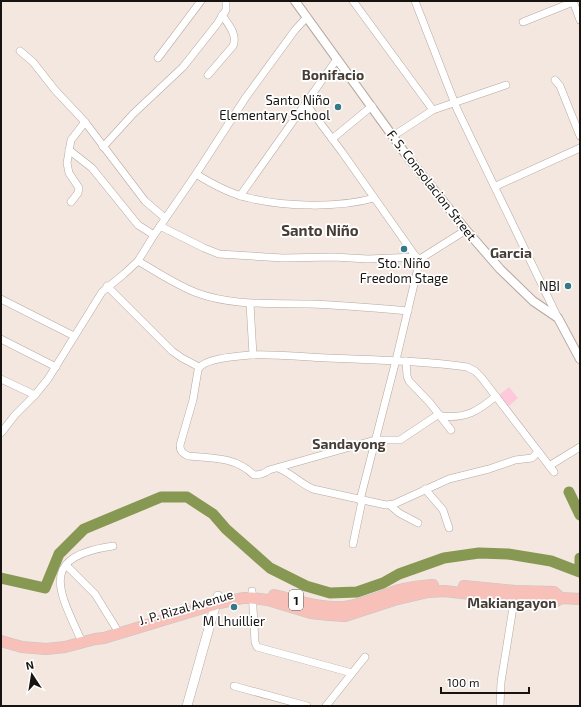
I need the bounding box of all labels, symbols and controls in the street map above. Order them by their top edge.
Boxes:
district label: Bonifacio [302,66,364,83]
place label: Santo Niño Elementary School [219,92,330,123]
marker: Santo Niño Elementary School [333,102,343,112]
street label: F. S. Consolacion Street [384,127,480,244]
district label: Santo Niño [281,221,359,239]
marker: Sto. Niño Freedom Stage [399,244,409,254]
district label: Garcia [490,244,532,261]
place label: Sto. Niño Freedom Stage [360,255,448,286]
place label: NBI [539,278,560,294]
marker: NBI [563,281,573,291]
district label: Sandayong [312,435,386,452]
street label: J. P. Rizal Avenue [137,586,235,628]
road number: 1 [289,590,303,610]
district label: Makiangayon [467,594,557,611]
marker: M Lhuillier [229,602,239,612]
place label: M Lhuillier [203,613,265,629]
north arrow [12,655,52,695]
text: N [25,658,35,672]
scale bar [441,669,529,695]
text: 100 m [447,675,479,689]

